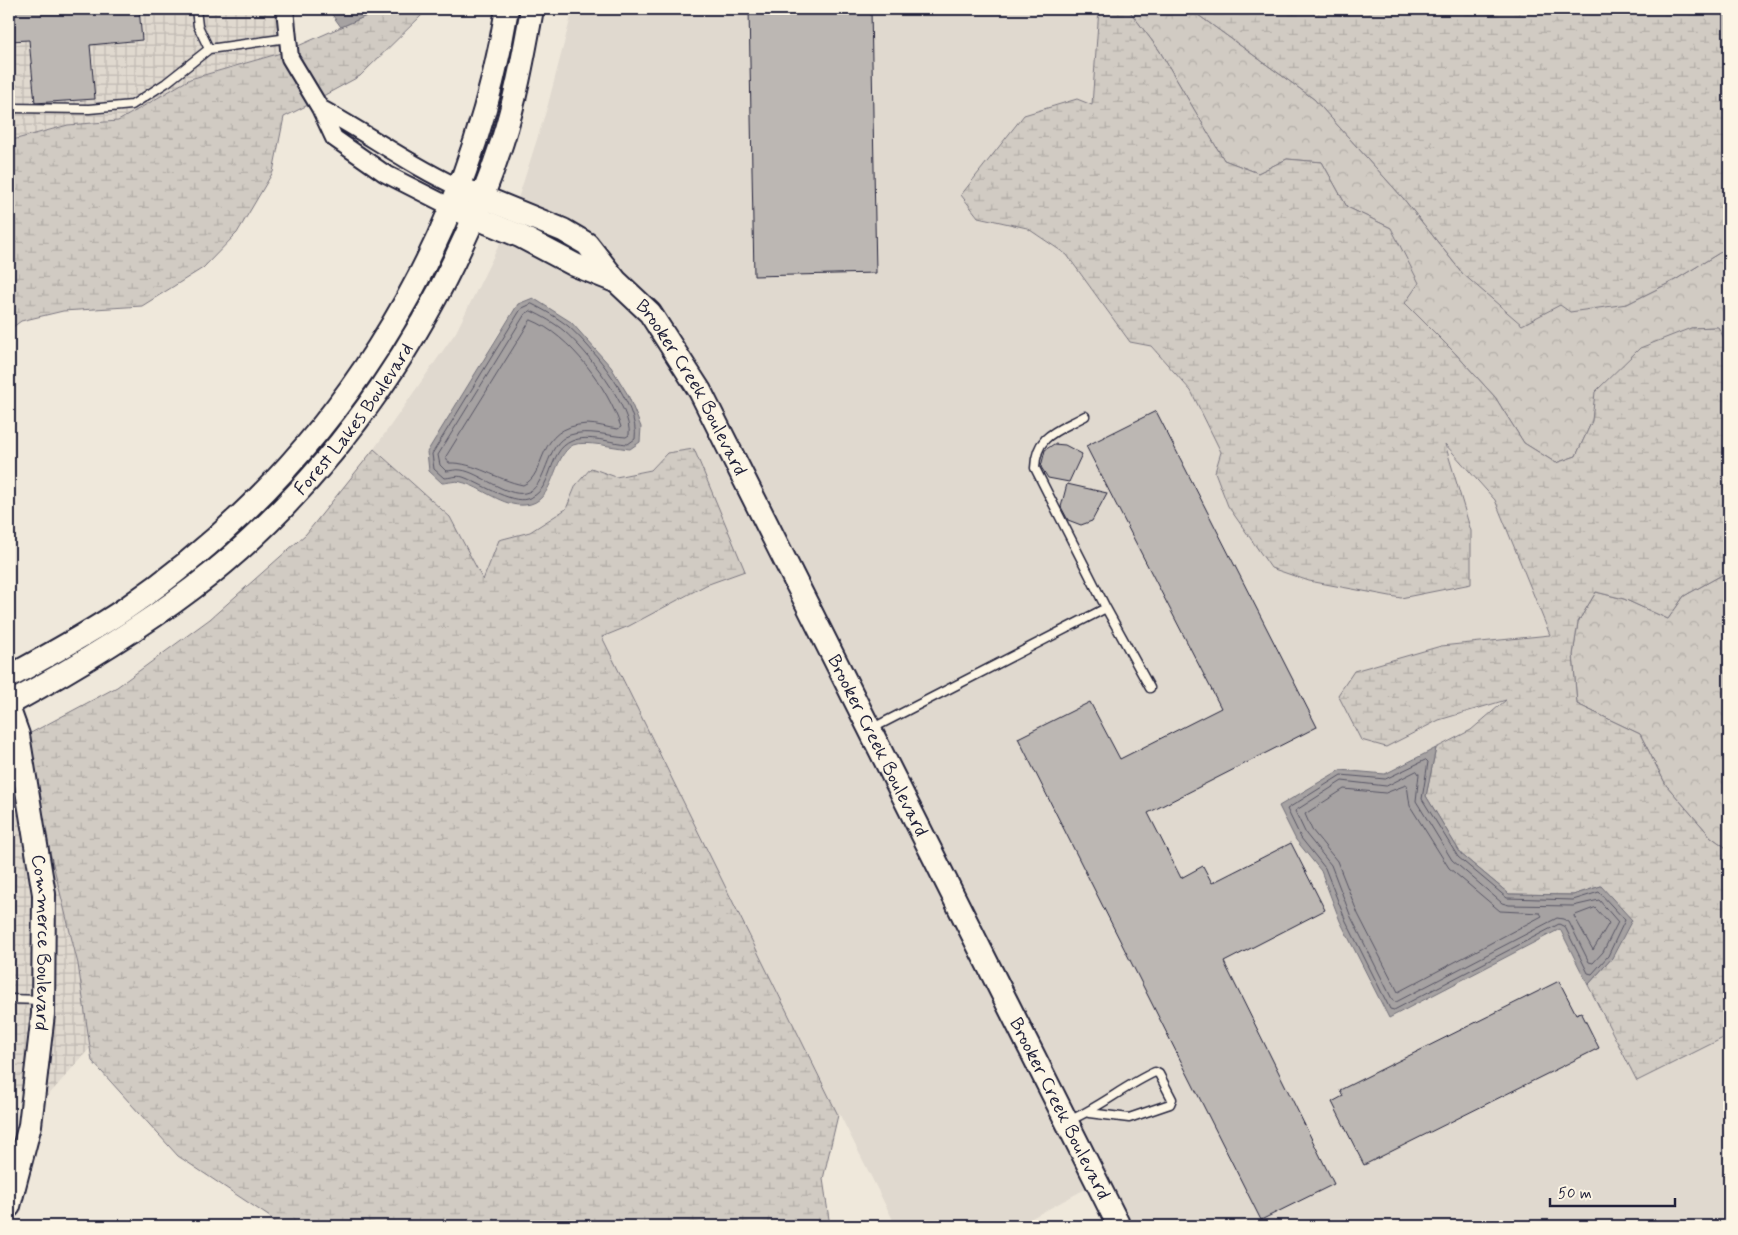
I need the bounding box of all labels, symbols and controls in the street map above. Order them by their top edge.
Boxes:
street label: Brooker Creek Boulevard [630,294,753,480]
street label: Forest Lakes Boulevard [288,338,419,501]
street label: Brooker Creek Boulevard [822,650,934,841]
street label: Commerce Boulevard [25,852,57,1032]
street label: Brooker Creek Boulevard [1004,1013,1116,1204]
scale bar [1550,1175,1676,1207]
text: 50 m [1558,1184,1592,1204]

